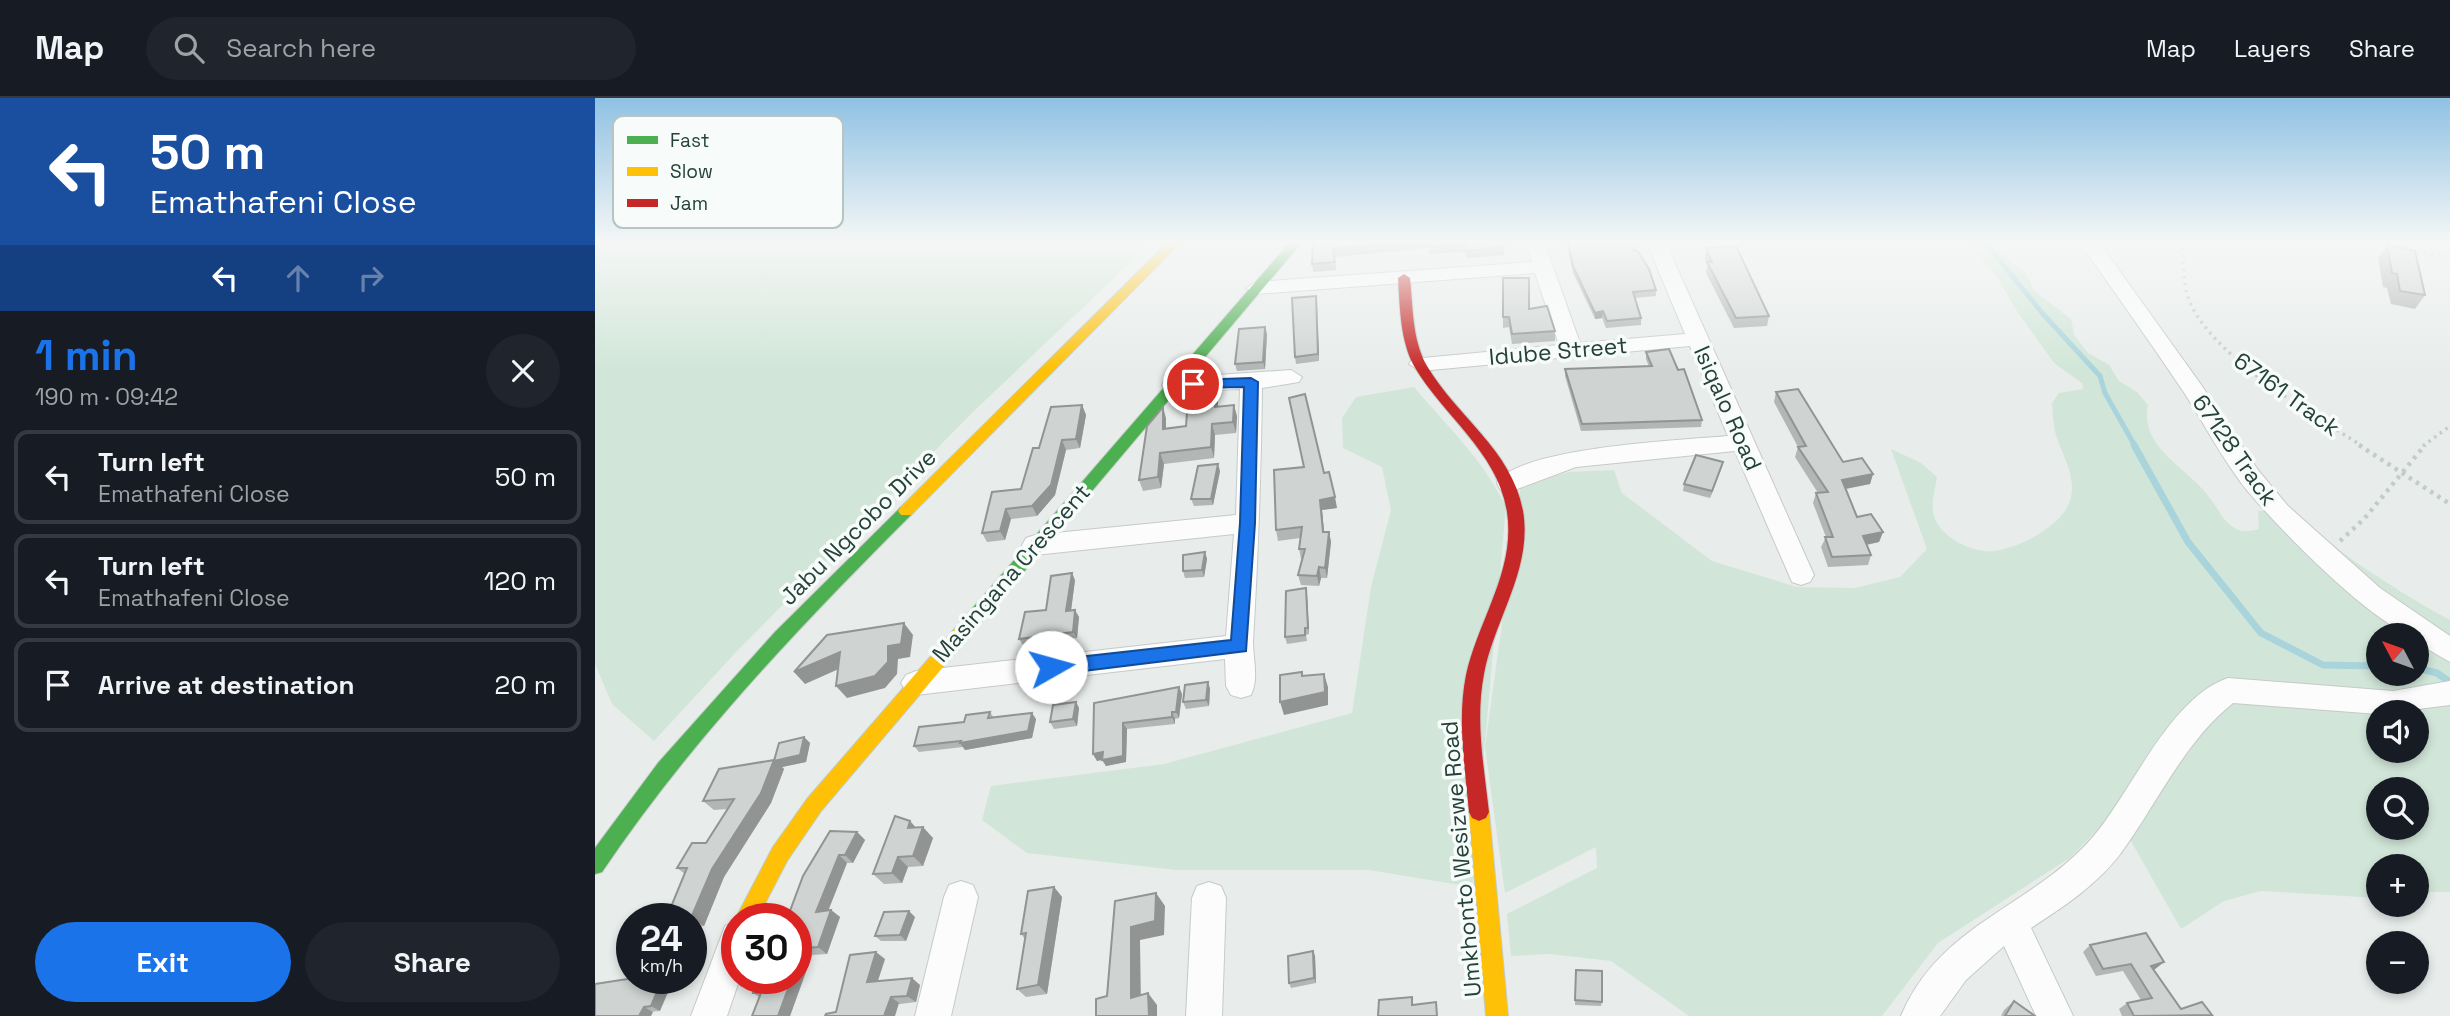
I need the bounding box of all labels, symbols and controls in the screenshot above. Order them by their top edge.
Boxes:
search box [146,17,636,80]
text: Map [35,27,104,69]
icon: search [170,29,208,67]
text: Search here [226,31,376,65]
text: Map [2146,33,2196,64]
text: Layers [2234,33,2311,64]
text: Share [2349,33,2415,64]
legend [613,116,843,228]
text: 50 m [150,121,265,183]
icon: left [35,126,126,217]
text: Fast [670,128,710,153]
text: Slow [670,159,713,184]
text: Emathafeni Close [150,182,417,222]
text: Jam [670,191,708,216]
icon: left [206,259,244,297]
icon: ahead [279,259,317,297]
icon: right [352,259,390,297]
text: 1 min [35,329,138,382]
street label: Idube Street [1487,330,1629,372]
button: close [486,334,560,408]
street label: Isiqalo Road [1687,341,1769,475]
street label: 67161 Track [2228,345,2346,443]
pin [1163,354,1223,414]
icon: arrive [1174,365,1212,403]
text: 190 m · 09:42 [35,382,178,412]
street label: 67128 Track [2186,389,2284,511]
street label: Jabu Ngcobo Drive [773,442,943,612]
text: Turn left [98,445,205,479]
icon: left [39,458,77,496]
text: 50 m [495,460,556,494]
street label: Masingana Crescent [925,478,1097,668]
text: Emathafeni Close [98,479,290,509]
text: Turn left [98,549,205,583]
icon: left [39,562,77,600]
text: 120 m [484,564,556,598]
text: Emathafeni Close [98,583,290,613]
north arrow [2366,623,2429,686]
map controls [2366,623,2429,994]
position arrow [1014,630,1088,704]
icon: arrive [39,666,77,704]
text: Arrive at destination [98,668,355,702]
text: 20 m [495,668,556,702]
button: sound [2366,700,2429,763]
street label: Umkhonto Wesizwe Road [1434,720,1488,998]
button: search [2366,777,2429,840]
button: + [2366,854,2429,917]
speed limit sign: 30 [721,903,812,994]
text: 24 [640,917,683,961]
button: Exit [35,922,291,1002]
button: Share [305,922,560,1002]
button: − [2366,931,2429,994]
text: km/h [640,954,683,977]

